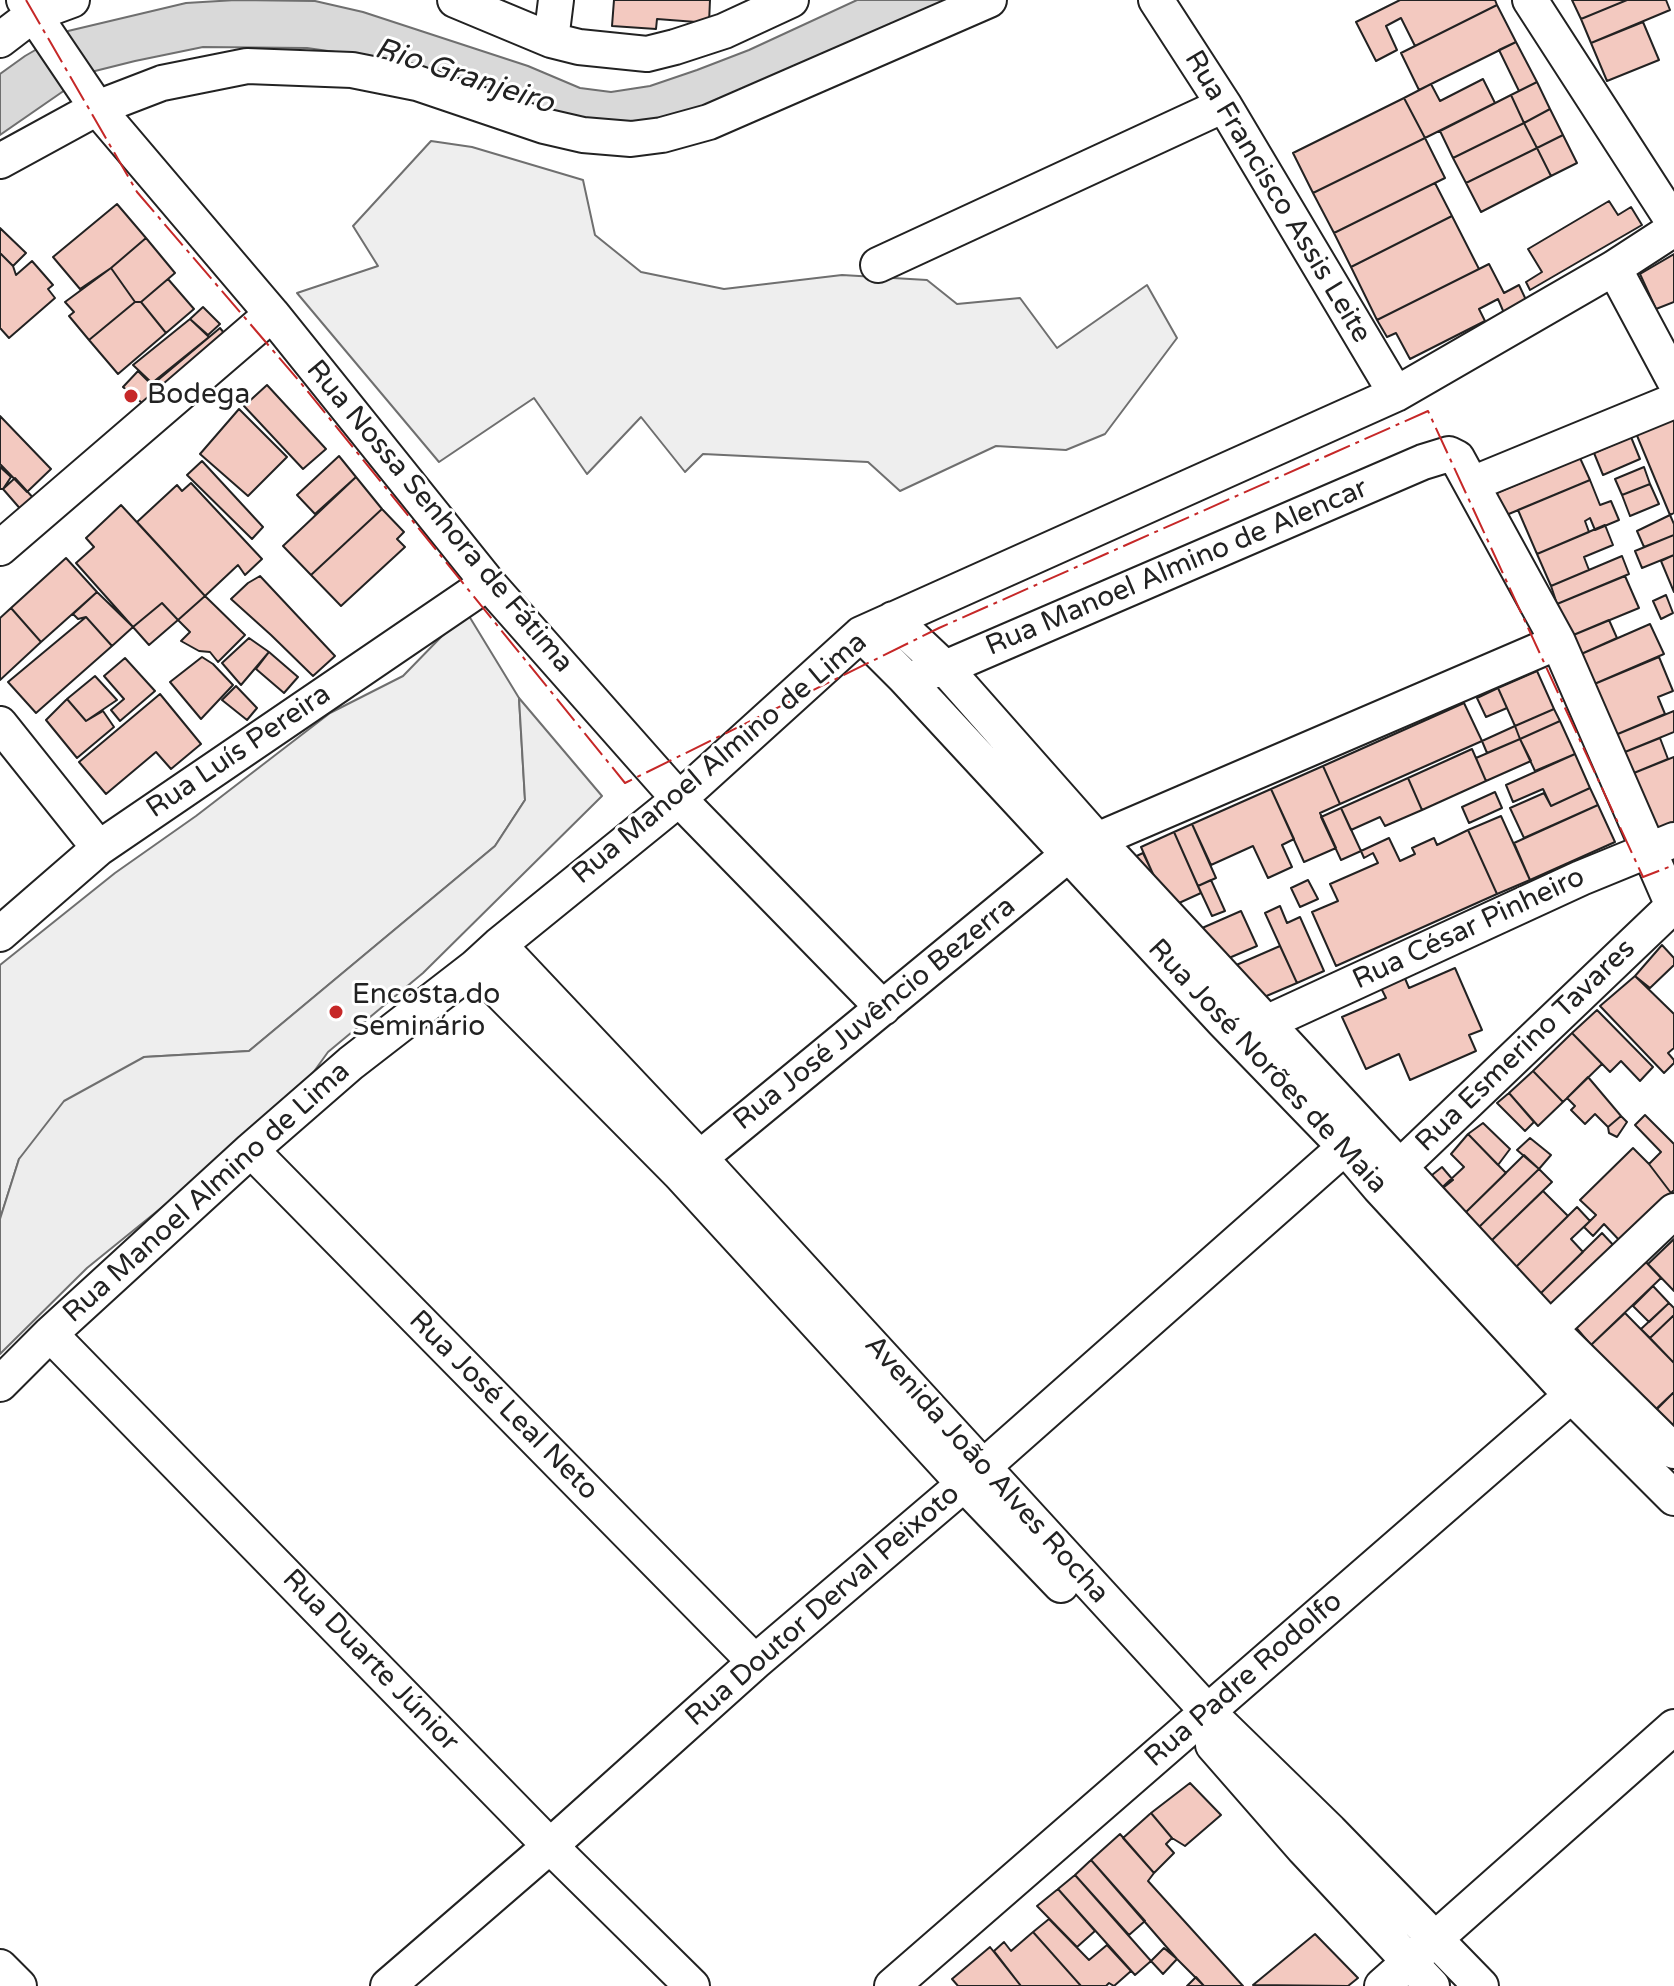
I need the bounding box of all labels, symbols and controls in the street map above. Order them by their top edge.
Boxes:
water label: Rio Granjeiro [370,31,558,123]
street label: Rua Francisco Assis Leite [1176,45,1378,349]
street label: Rua Nossa Senhora de Fátima [298,354,580,680]
place label: Bodega [147,379,250,413]
marker: Bodega [122,387,140,405]
street label: Rua Manoel Almino de Alencar [981,472,1373,664]
street label: Rua Manoel Almino de Lima [566,626,874,892]
street label: Rua Luís Pereira [141,678,337,826]
street label: Rua César Pinheiro [1348,861,1590,997]
street label: Rua José Juvêncio Bezerra [727,890,1023,1138]
street label: Rua Esmerino Tavares [1409,932,1643,1160]
street label: Rua José Norões de Maia [1140,933,1394,1201]
place label: Encosta do Seminário [352,979,500,1045]
marker: Encosta do Seminário [327,1003,345,1021]
street label: Rua Manoel Almino de Lima [57,1055,357,1331]
street label: Rua José Leal Neto [401,1304,605,1508]
street label: Avenida João Alves Rocha [857,1329,1115,1611]
street label: Rua Doutor Derval Peixoto [679,1478,967,1734]
street label: Rua Duarte Júnior [275,1563,465,1759]
street label: Rua Padre Rodolfo [1138,1585,1350,1775]

